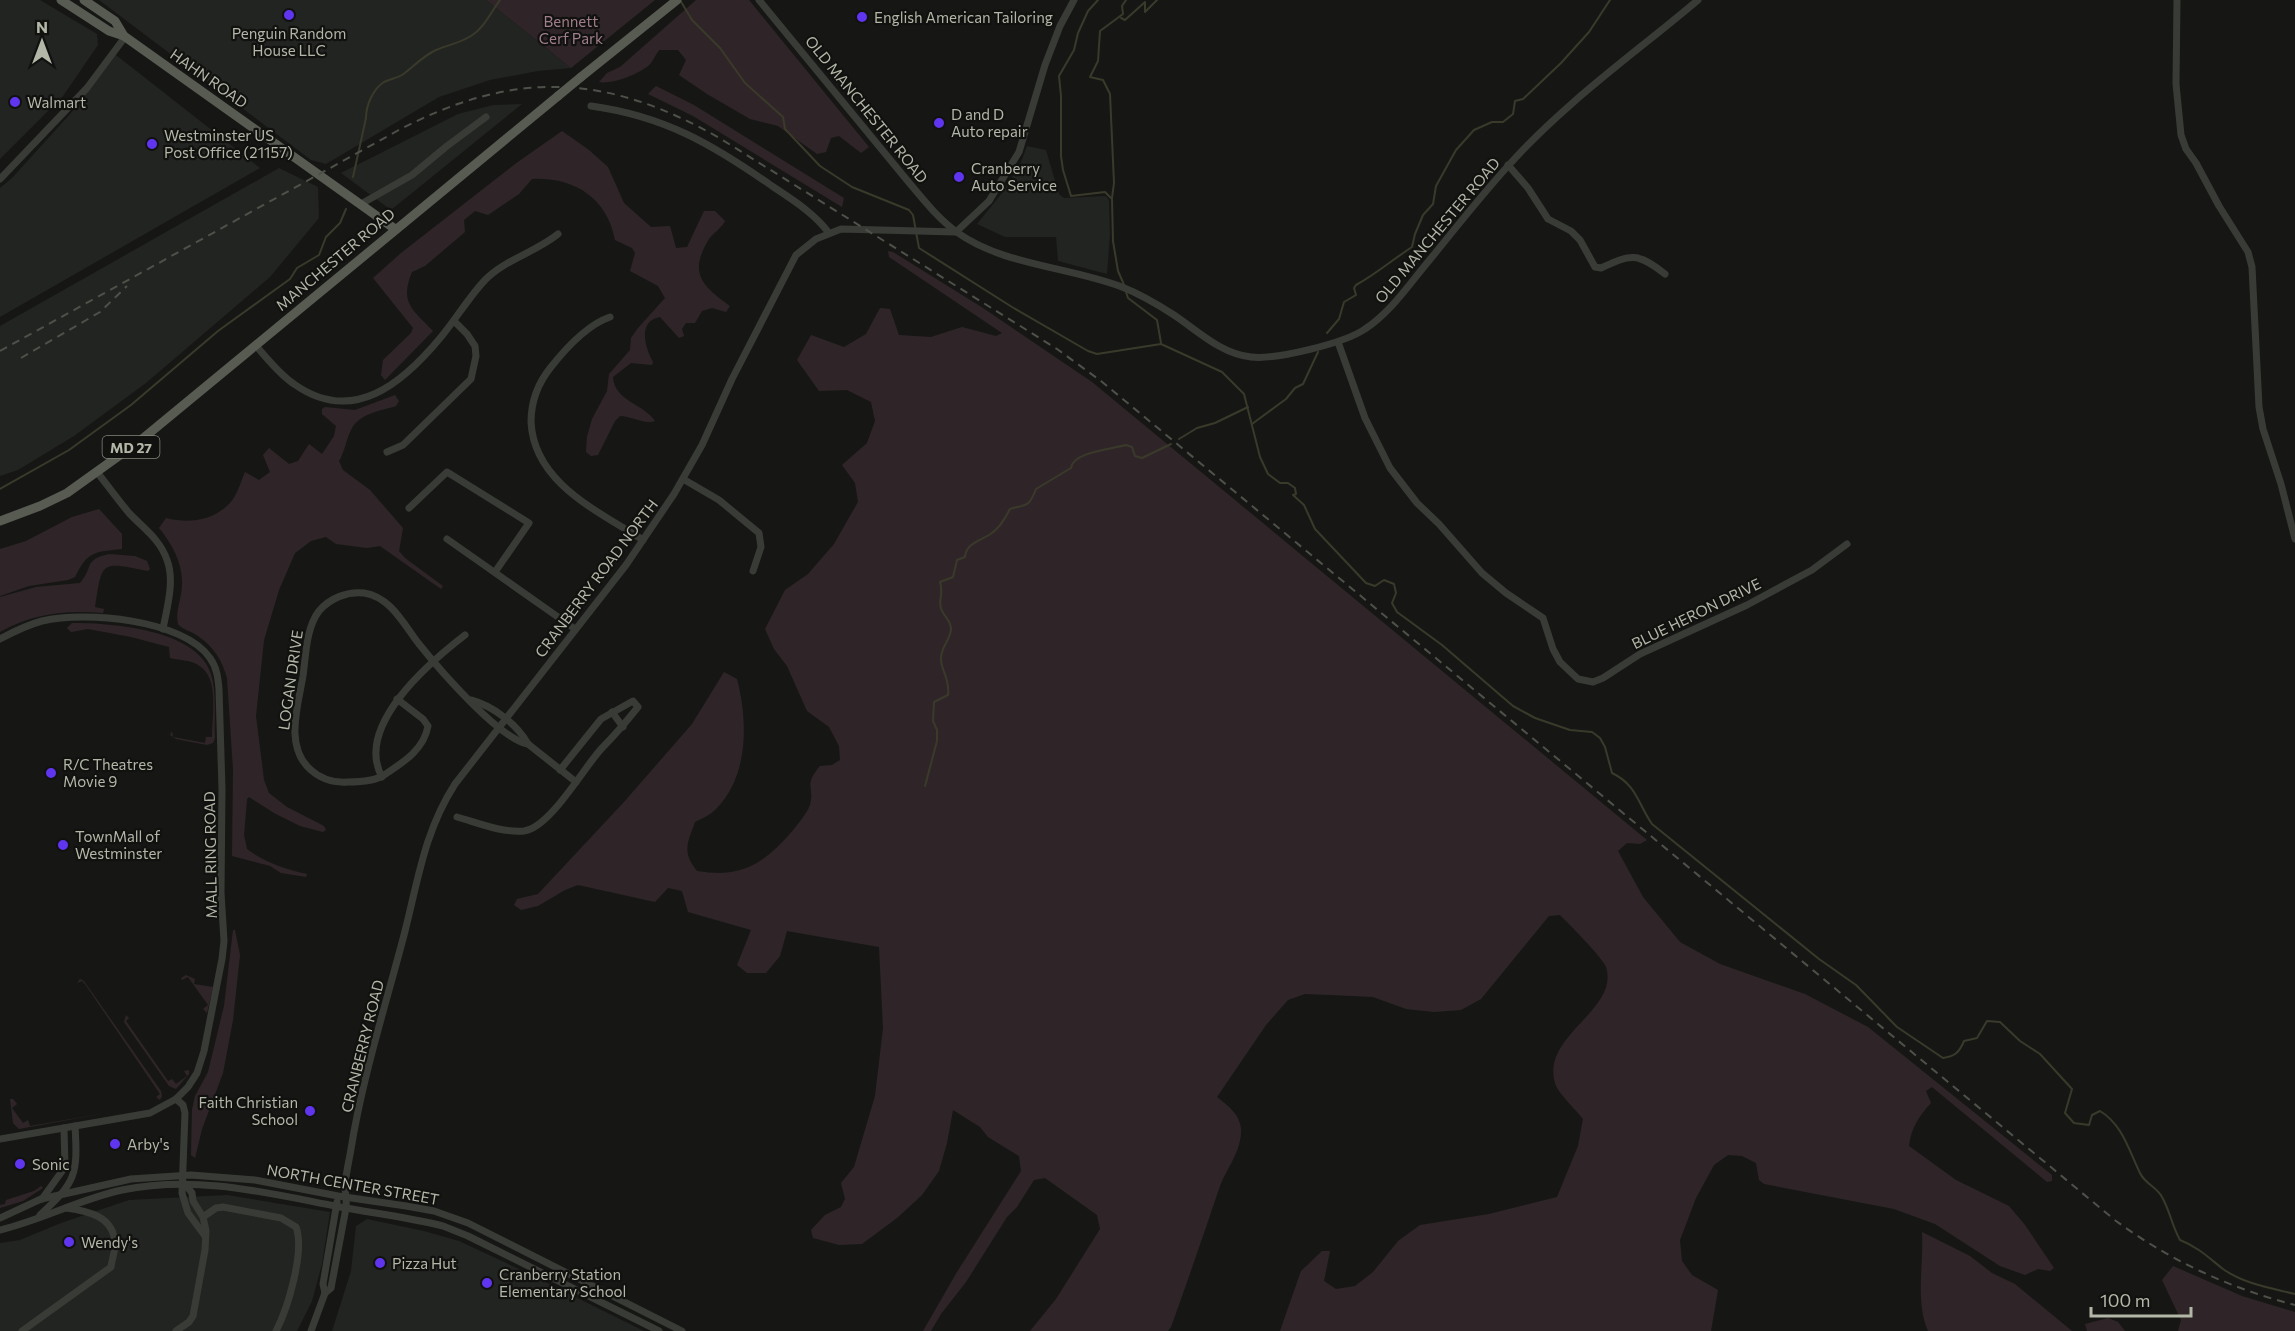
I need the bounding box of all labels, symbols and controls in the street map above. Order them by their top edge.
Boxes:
marker: Penguin Random House LLC [282,8,296,22]
place label: English American Tailoring [874,8,1053,26]
marker: English American Tailoring [855,10,869,24]
north arrow [12,12,72,72]
park label: Bennett Cerf Park [539,12,603,47]
text: N [36,17,48,36]
place label: Penguin Random House LLC [232,24,346,59]
street label: OLD MANCHESTER ROAD [802,32,932,186]
street label: HAHN ROAD [167,45,251,111]
place label: Walmart [27,93,86,111]
marker: Walmart [8,95,22,109]
place label: D and D Auto repair [951,105,1028,140]
marker: D and D Auto repair [932,116,946,130]
place label: Westminster US Post Office (21157) [164,126,293,161]
marker: Westminster US Post Office (21157) [145,137,159,151]
street label: OLD MANCHESTER ROAD [1371,154,1503,306]
place label: Cranberry Auto Service [971,159,1057,194]
marker: Cranberry Auto Service [952,170,966,184]
street label: MANCHESTER ROAD [272,204,398,314]
road number: MD 27 [102,436,160,458]
street label: CRANBERRY ROAD NORTH [531,496,661,660]
street label: BLUE HERON DRIVE [1628,574,1764,652]
street label: LOGAN DRIVE [274,629,306,731]
place label: R/C Theatres Movie 9 [63,755,153,790]
marker: R/C Theatres Movie 9 [44,766,58,780]
street label: MALL RING ROAD [200,791,220,919]
place label: TownMall of Westminster [75,827,162,862]
marker: TownMall of Westminster [56,838,70,852]
street label: CRANBERRY ROAD [337,978,387,1114]
place label: Faith Christian School [198,1093,298,1128]
marker: Faith Christian School [303,1104,317,1118]
place label: Arby's [127,1135,170,1153]
marker: Arby's [108,1137,122,1151]
place label: Sonic [32,1155,70,1173]
marker: Sonic [13,1157,27,1171]
street label: NORTH CENTER STREET [265,1160,441,1208]
place label: Wendy's [81,1233,138,1251]
marker: Wendy's [62,1235,76,1249]
place label: Pizza Hut [392,1254,457,1272]
marker: Pizza Hut [373,1256,387,1270]
place label: Cranberry Station Elementary School [499,1265,626,1300]
marker: Cranberry Station Elementary School [480,1276,494,1290]
scale bar [2091,1280,2192,1318]
text: 100 m [2100,1289,2150,1311]

